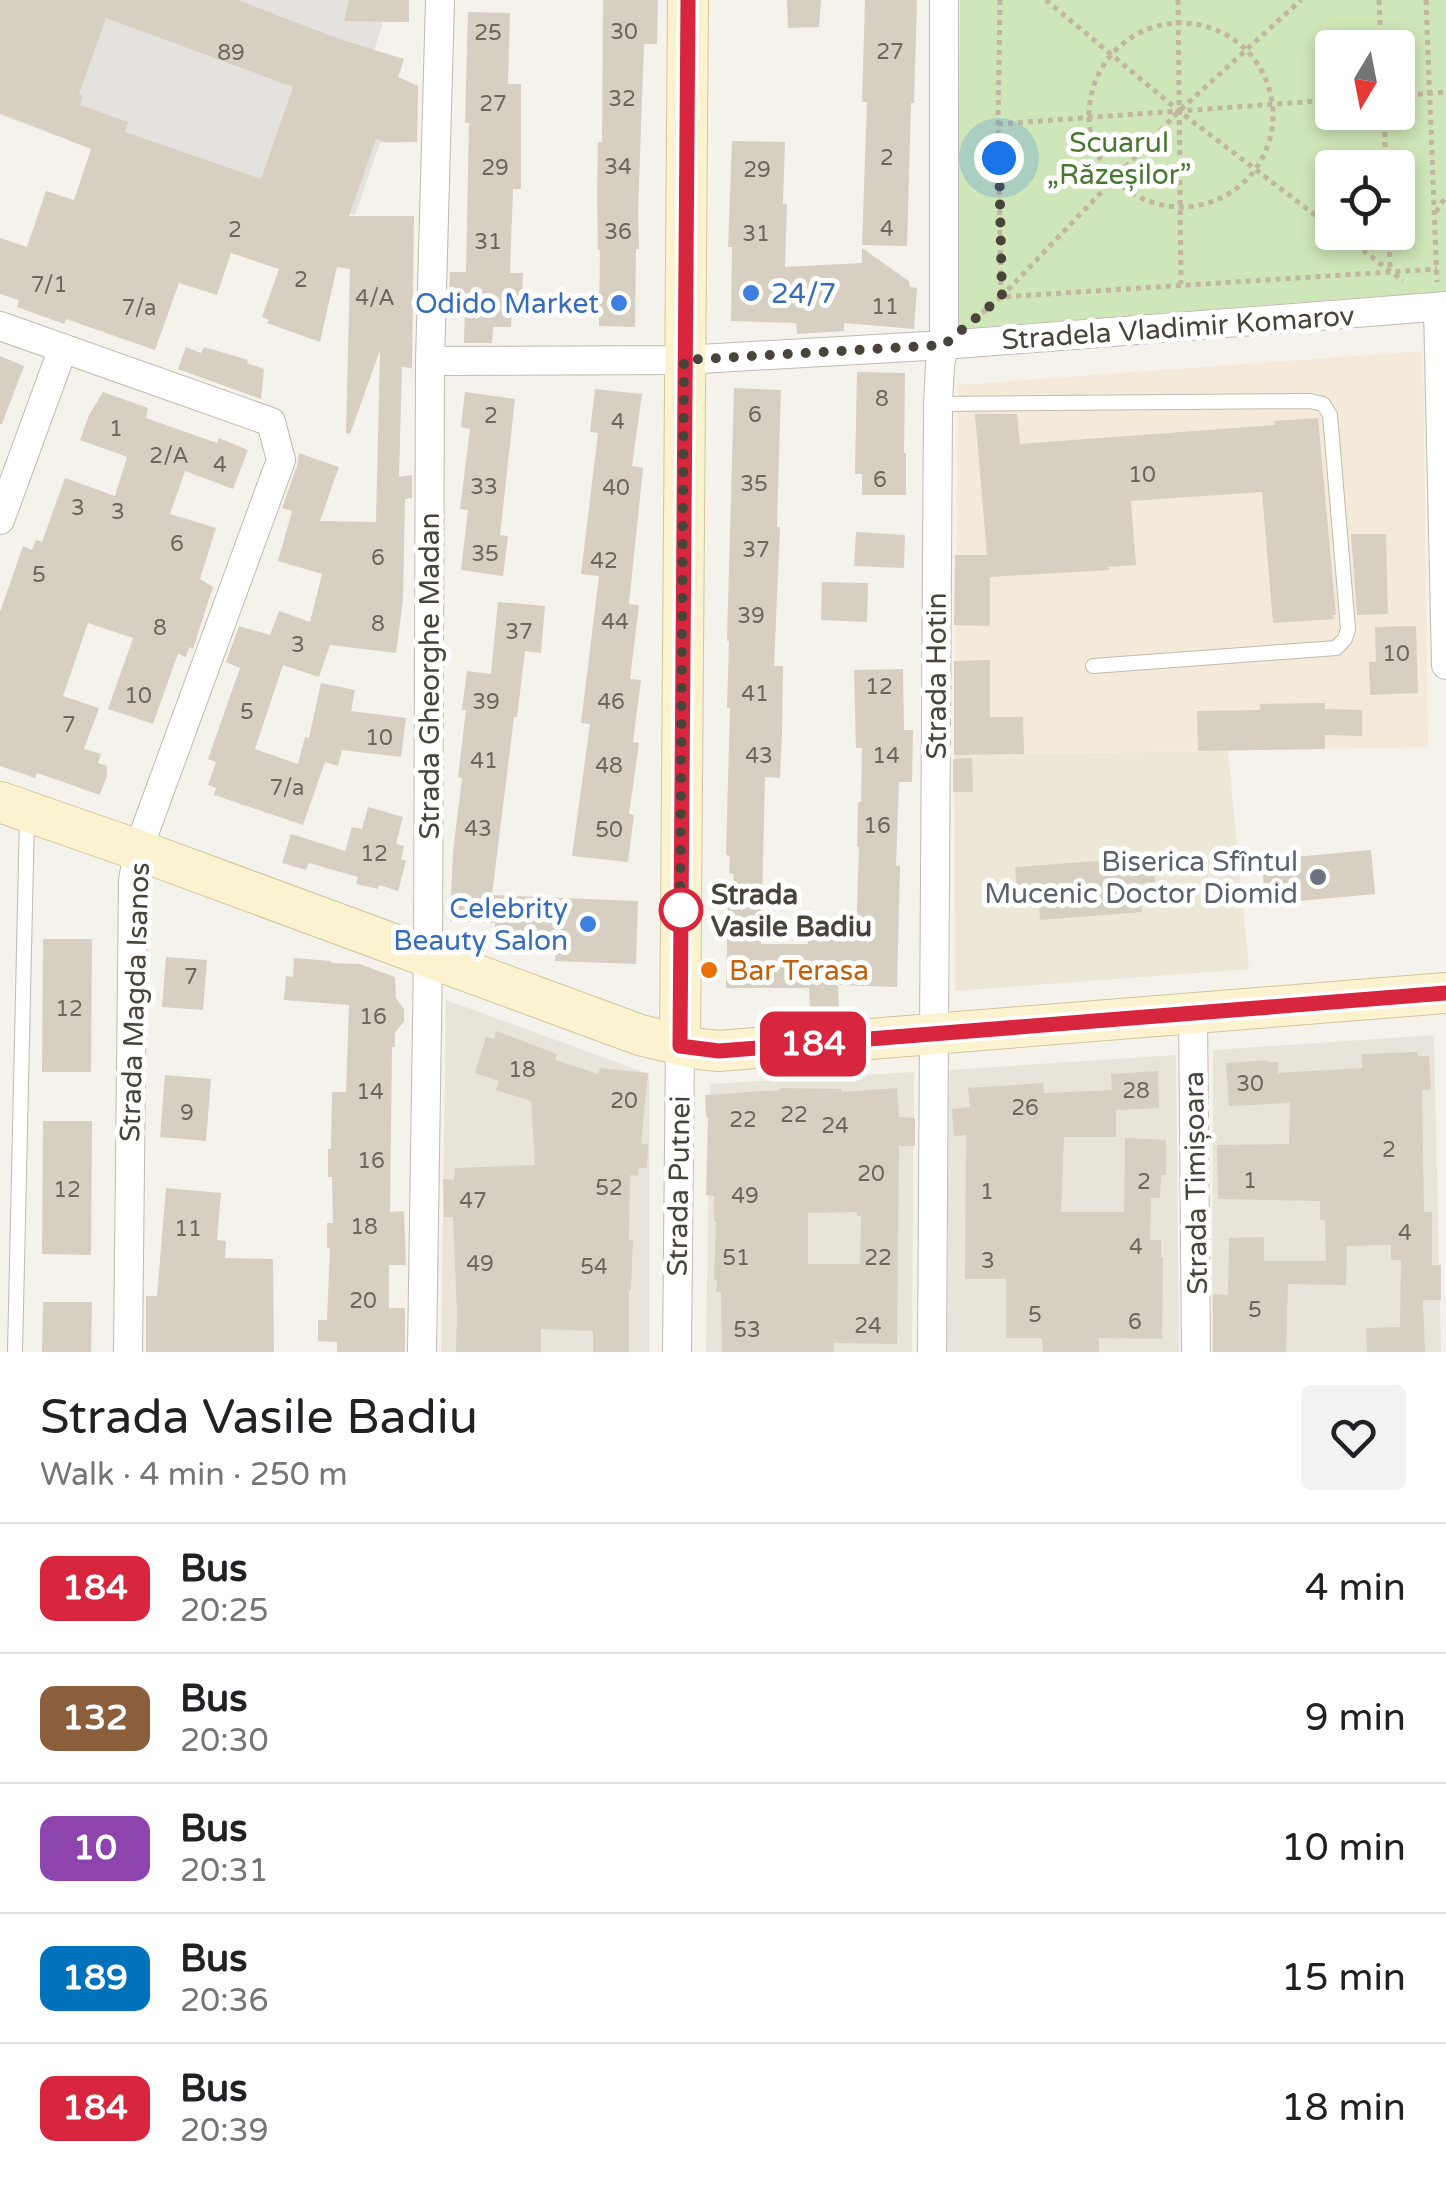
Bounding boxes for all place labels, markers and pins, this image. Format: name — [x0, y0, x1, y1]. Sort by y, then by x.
place label: 24/7 — [771, 277, 836, 311]
marker: 24/7 — [740, 282, 762, 304]
place label: Odido Market — [415, 287, 599, 321]
marker: Odido Market — [608, 292, 630, 314]
place label: Biserica Sfîntul Mucenic Doctor Diomid — [984, 845, 1298, 911]
marker: Biserica Sfîntul Mucenic Doctor Diomid — [1307, 866, 1329, 888]
place label: Strada Vasile Badiu — [711, 878, 872, 944]
marker: Strada Vasile Badiu — [660, 889, 702, 931]
place label: Celebrity Beauty Salon — [393, 892, 568, 958]
marker: Celebrity Beauty Salon — [577, 913, 599, 935]
place label: Bar Terasa — [729, 954, 869, 988]
marker: Bar Terasa — [698, 959, 720, 981]

